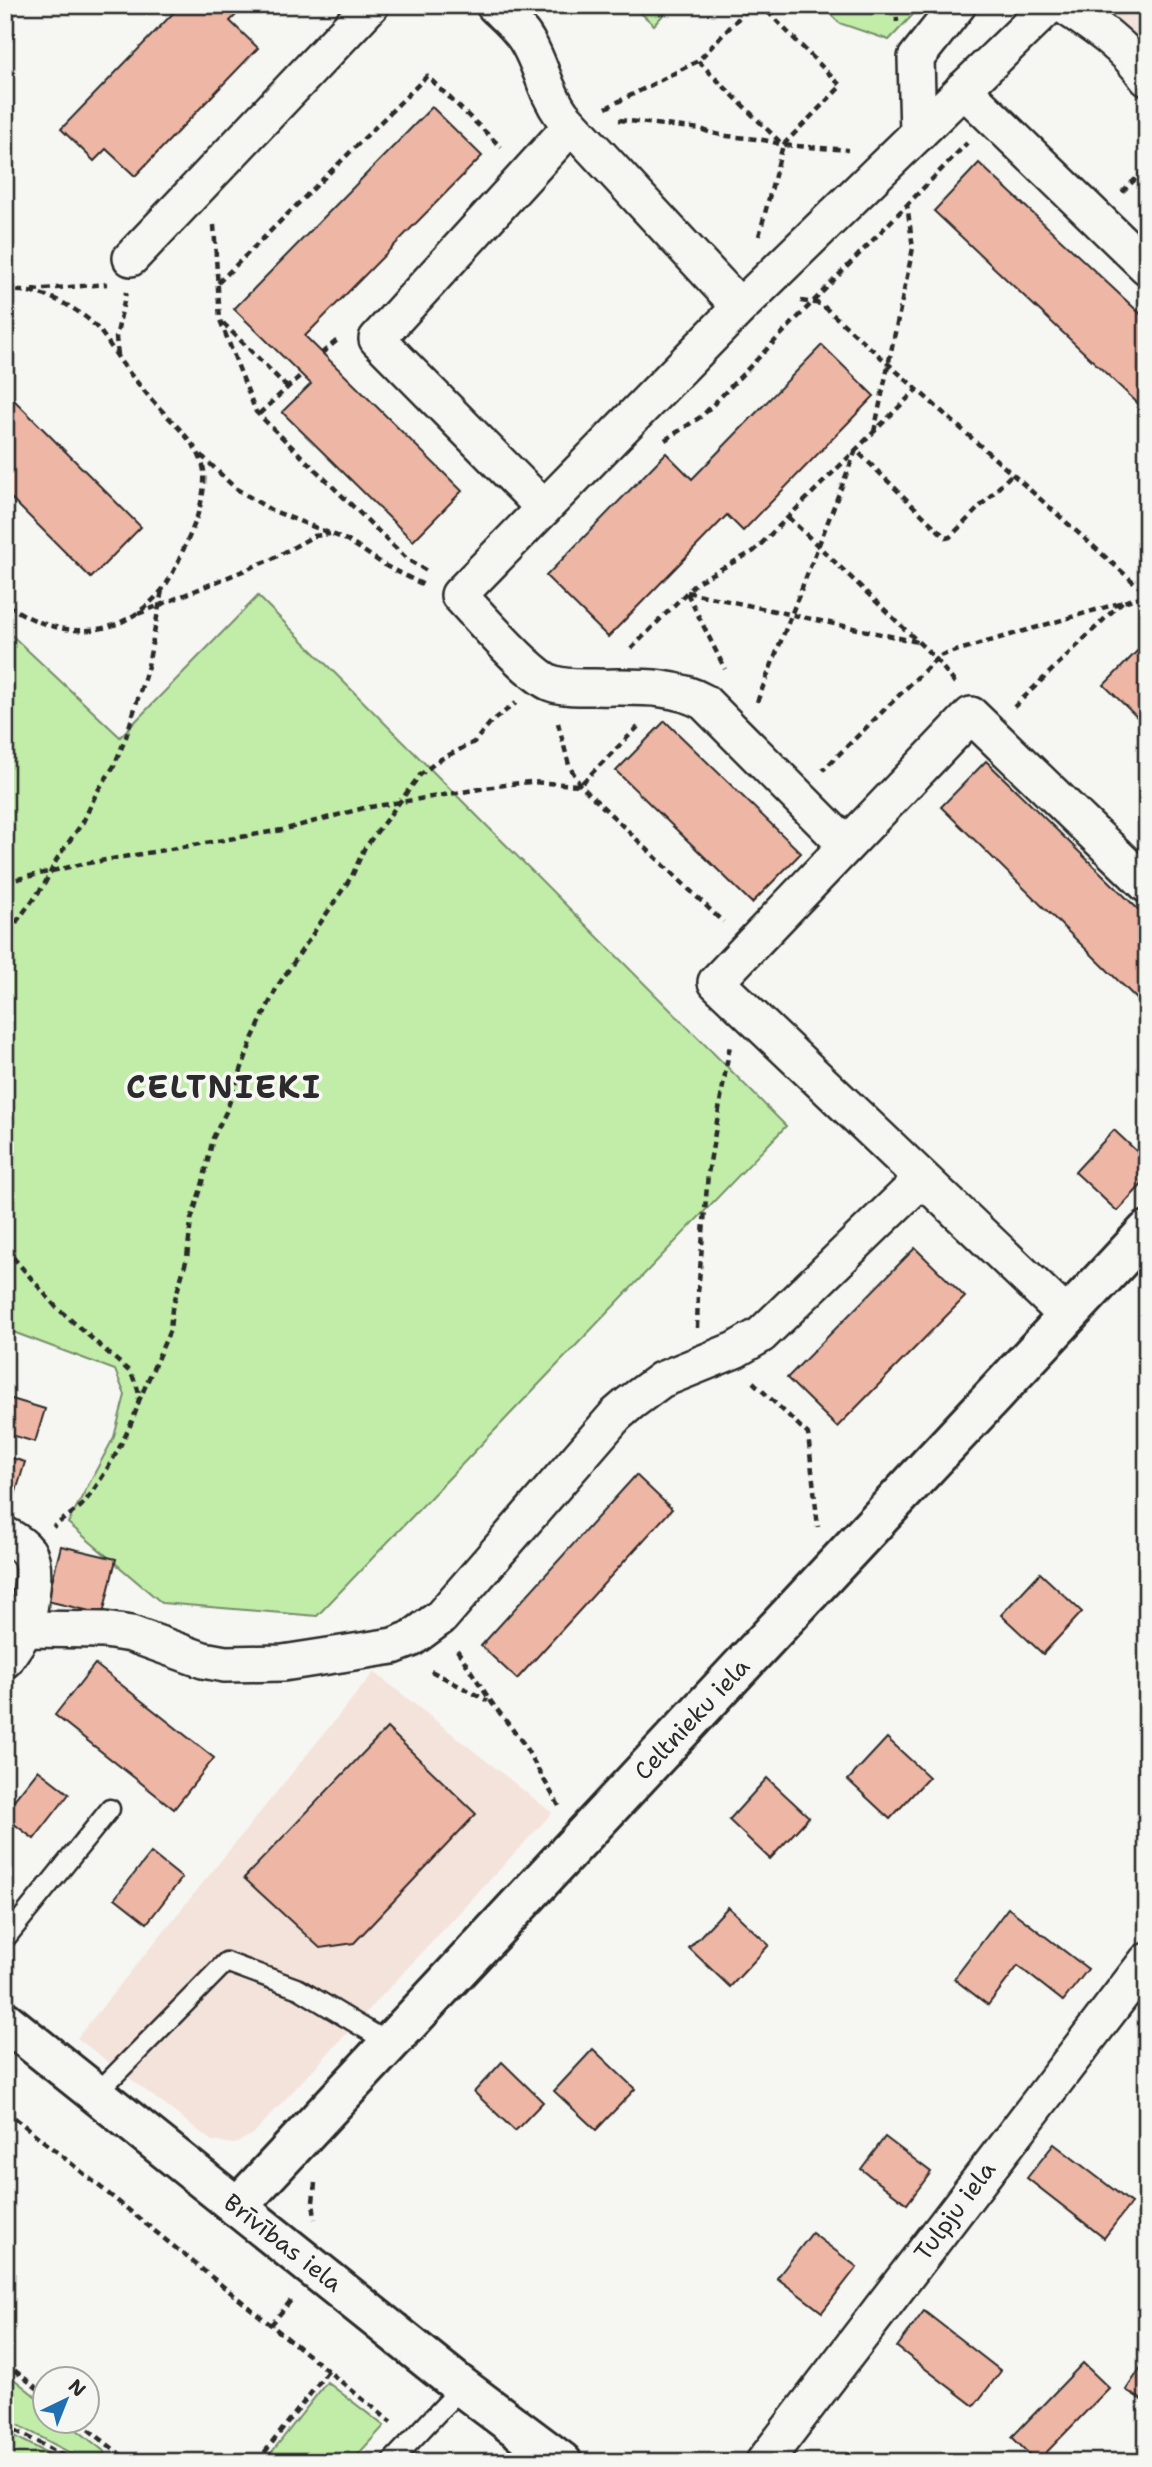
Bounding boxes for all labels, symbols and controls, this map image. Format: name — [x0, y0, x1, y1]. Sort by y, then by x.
district label: CELTNIEKI — [126, 1065, 322, 1108]
street label: Celtnieku iela — [627, 1651, 757, 1787]
street label: Tulpju iela — [907, 2155, 1003, 2267]
street label: Brīvības iela — [217, 2187, 349, 2299]
north arrow — [32, 2366, 102, 2436]
text: N — [63, 2374, 91, 2402]

